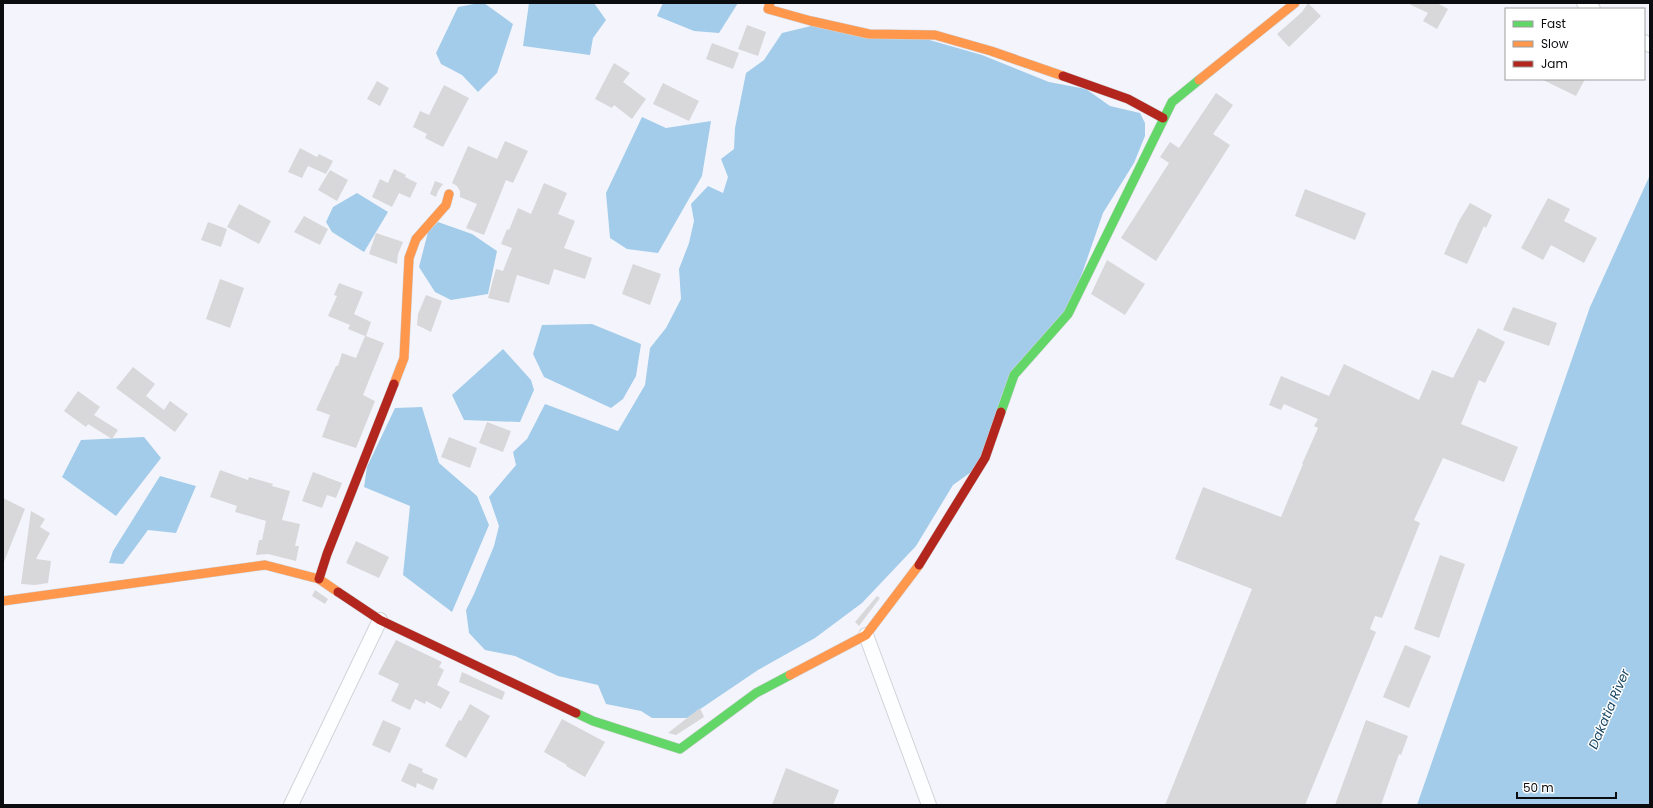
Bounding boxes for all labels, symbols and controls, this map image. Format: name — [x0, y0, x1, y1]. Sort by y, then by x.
legend — [1505, 8, 1645, 80]
text: Fast — [1541, 15, 1566, 32]
text: Slow — [1541, 35, 1569, 52]
text: Jam — [1541, 55, 1568, 72]
water label: Dakatia River — [1584, 665, 1635, 752]
scale bar — [1517, 774, 1616, 800]
text: 50 m — [1523, 779, 1554, 796]

